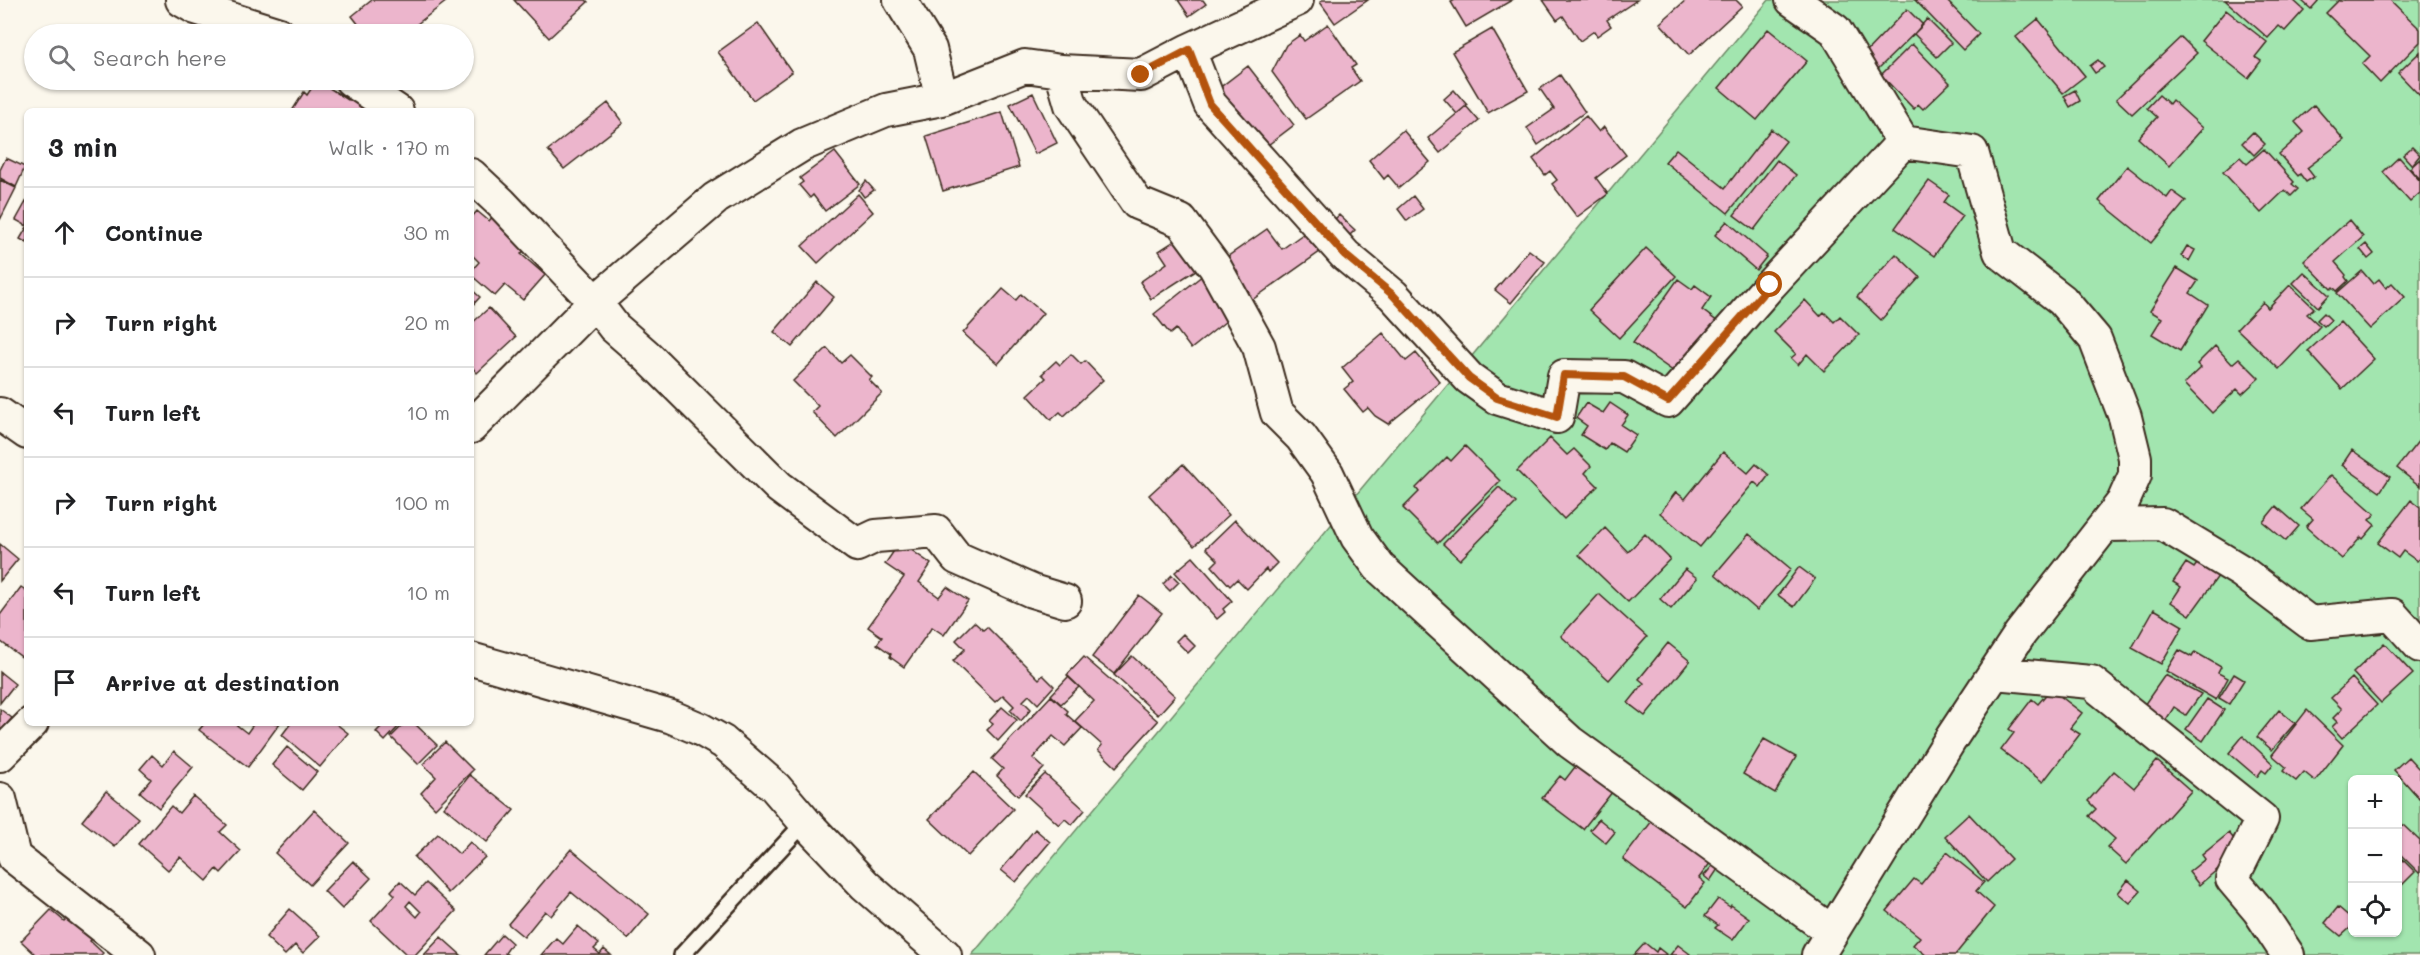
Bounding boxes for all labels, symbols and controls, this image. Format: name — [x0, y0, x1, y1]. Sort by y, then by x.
search box — [24, 24, 474, 90]
icon: search — [45, 41, 78, 74]
text: Search here — [93, 43, 227, 72]
route end — [1127, 61, 1153, 87]
text: 3 min — [48, 130, 117, 164]
text: Walk · 170 m — [328, 134, 450, 160]
icon: ahead — [48, 216, 81, 249]
text: Continue — [105, 218, 203, 247]
text: 30 m — [404, 219, 450, 245]
route start — [1756, 271, 1782, 297]
icon: right — [48, 306, 81, 339]
text: Turn right — [105, 308, 217, 337]
text: 20 m — [404, 309, 450, 335]
icon: left — [48, 396, 81, 429]
text: Turn left — [105, 398, 201, 427]
text: 10 m — [406, 399, 450, 425]
icon: right — [48, 486, 81, 519]
text: Turn right — [105, 488, 217, 517]
text: 100 m — [394, 489, 450, 515]
icon: left — [48, 576, 81, 609]
text: Turn left — [105, 578, 201, 607]
text: 10 m — [406, 579, 450, 605]
icon: arrive — [48, 666, 81, 699]
text: Arrive at destination — [105, 668, 340, 697]
map controls — [2348, 775, 2402, 937]
button: + — [2348, 775, 2402, 829]
button: − — [2348, 829, 2402, 883]
button: locate — [2348, 883, 2402, 937]

